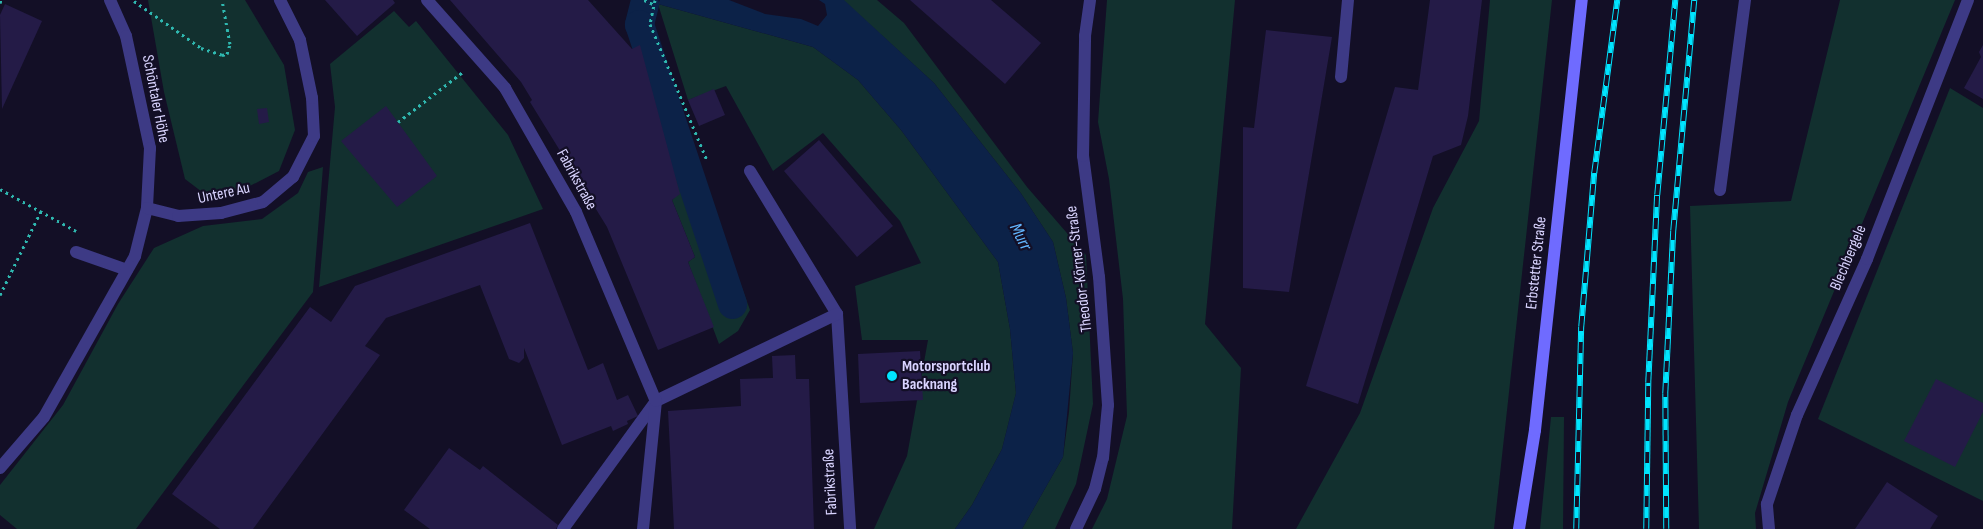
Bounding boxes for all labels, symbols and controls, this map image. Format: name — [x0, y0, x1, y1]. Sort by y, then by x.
street label: Schöntaler Höhe — [137, 53, 173, 145]
street label: Fabrikstraße — [552, 146, 600, 214]
street label: Untere Au — [196, 179, 252, 209]
street label: Theodor-Körner-Straße — [1063, 205, 1097, 333]
street label: Erbstetter Straße — [1523, 216, 1551, 310]
water label: Murr — [1004, 220, 1036, 254]
street label: Blechbergele — [1827, 222, 1871, 294]
place label: Motorsportclub Backnang — [902, 357, 990, 395]
marker: Motorsportclub Backnang — [886, 370, 898, 382]
street label: Fabrikstraße — [820, 448, 842, 516]

